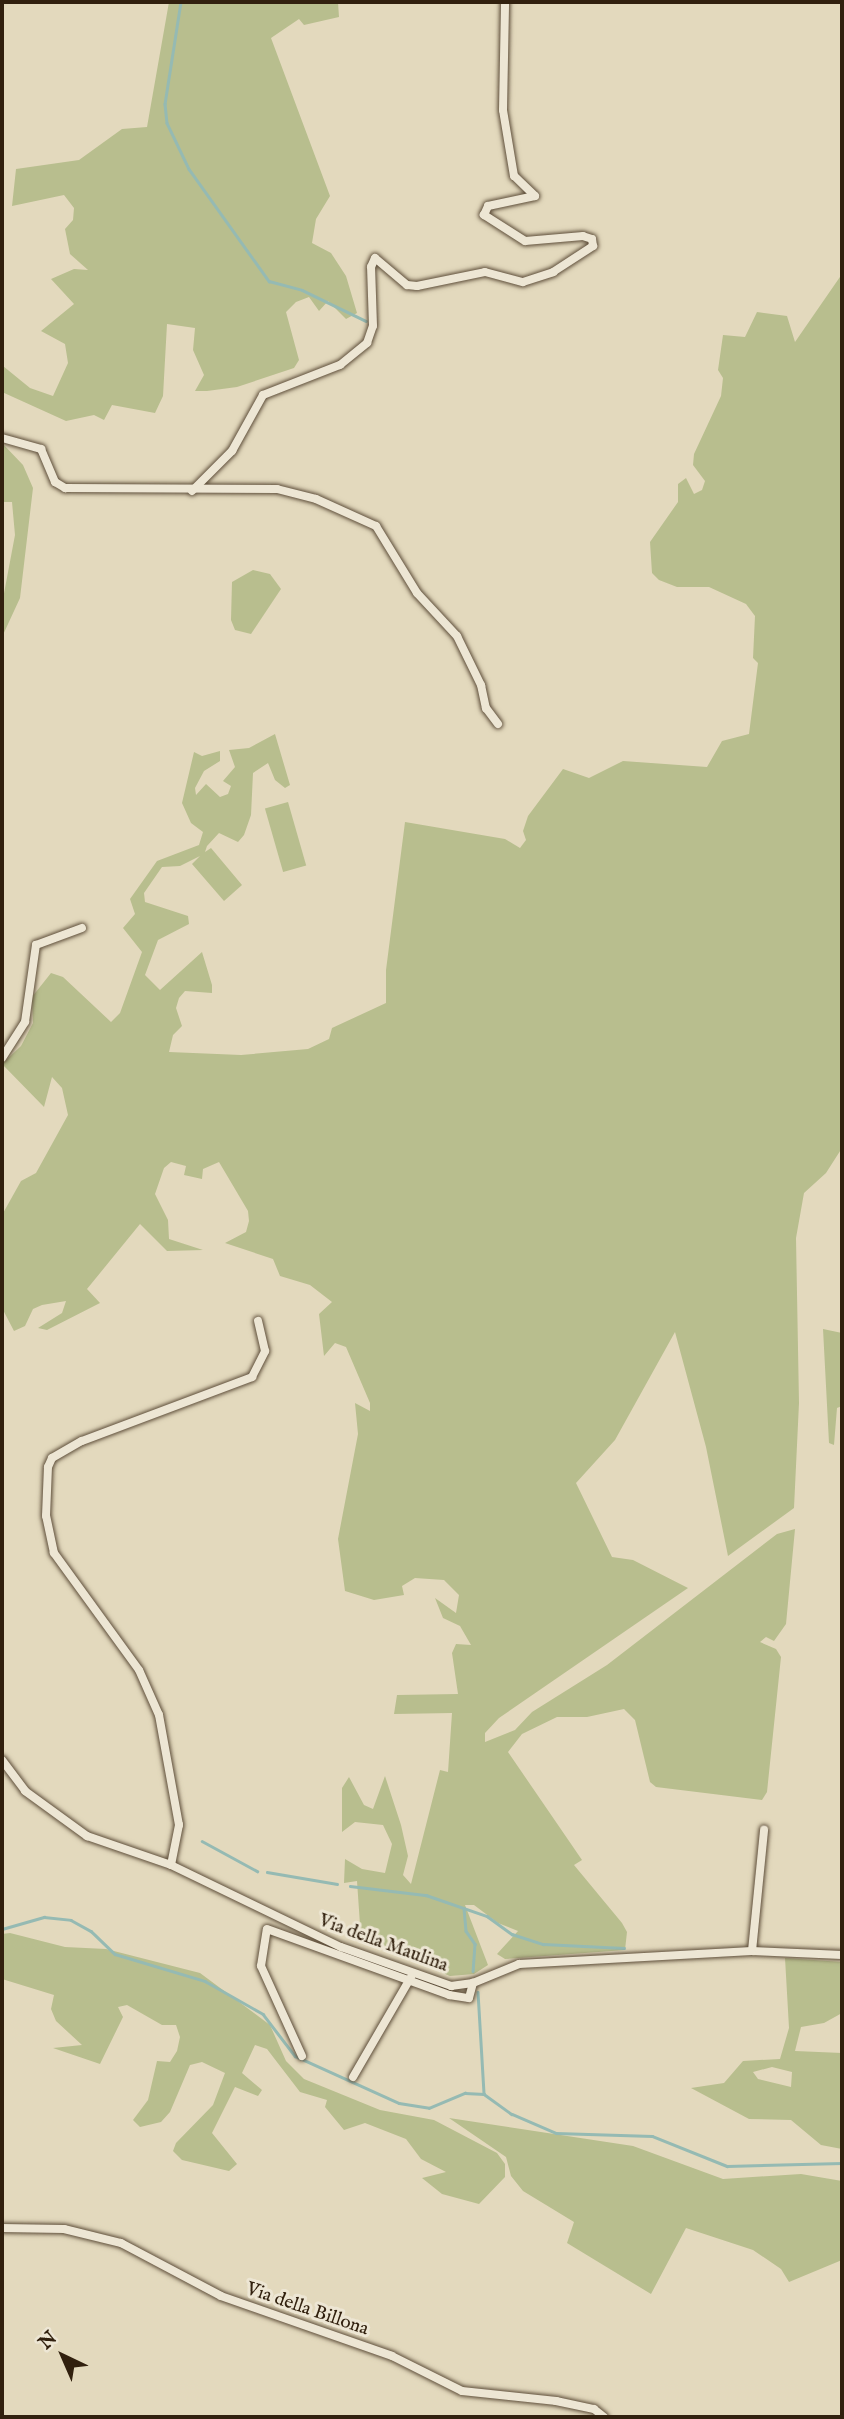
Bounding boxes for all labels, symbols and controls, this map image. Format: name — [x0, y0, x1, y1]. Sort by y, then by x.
street label: Via della Maulina — [315, 1910, 451, 1978]
street label: Via della Billona — [243, 2278, 371, 2342]
north arrow — [28, 2321, 98, 2391]
text: N — [34, 2327, 63, 2355]

